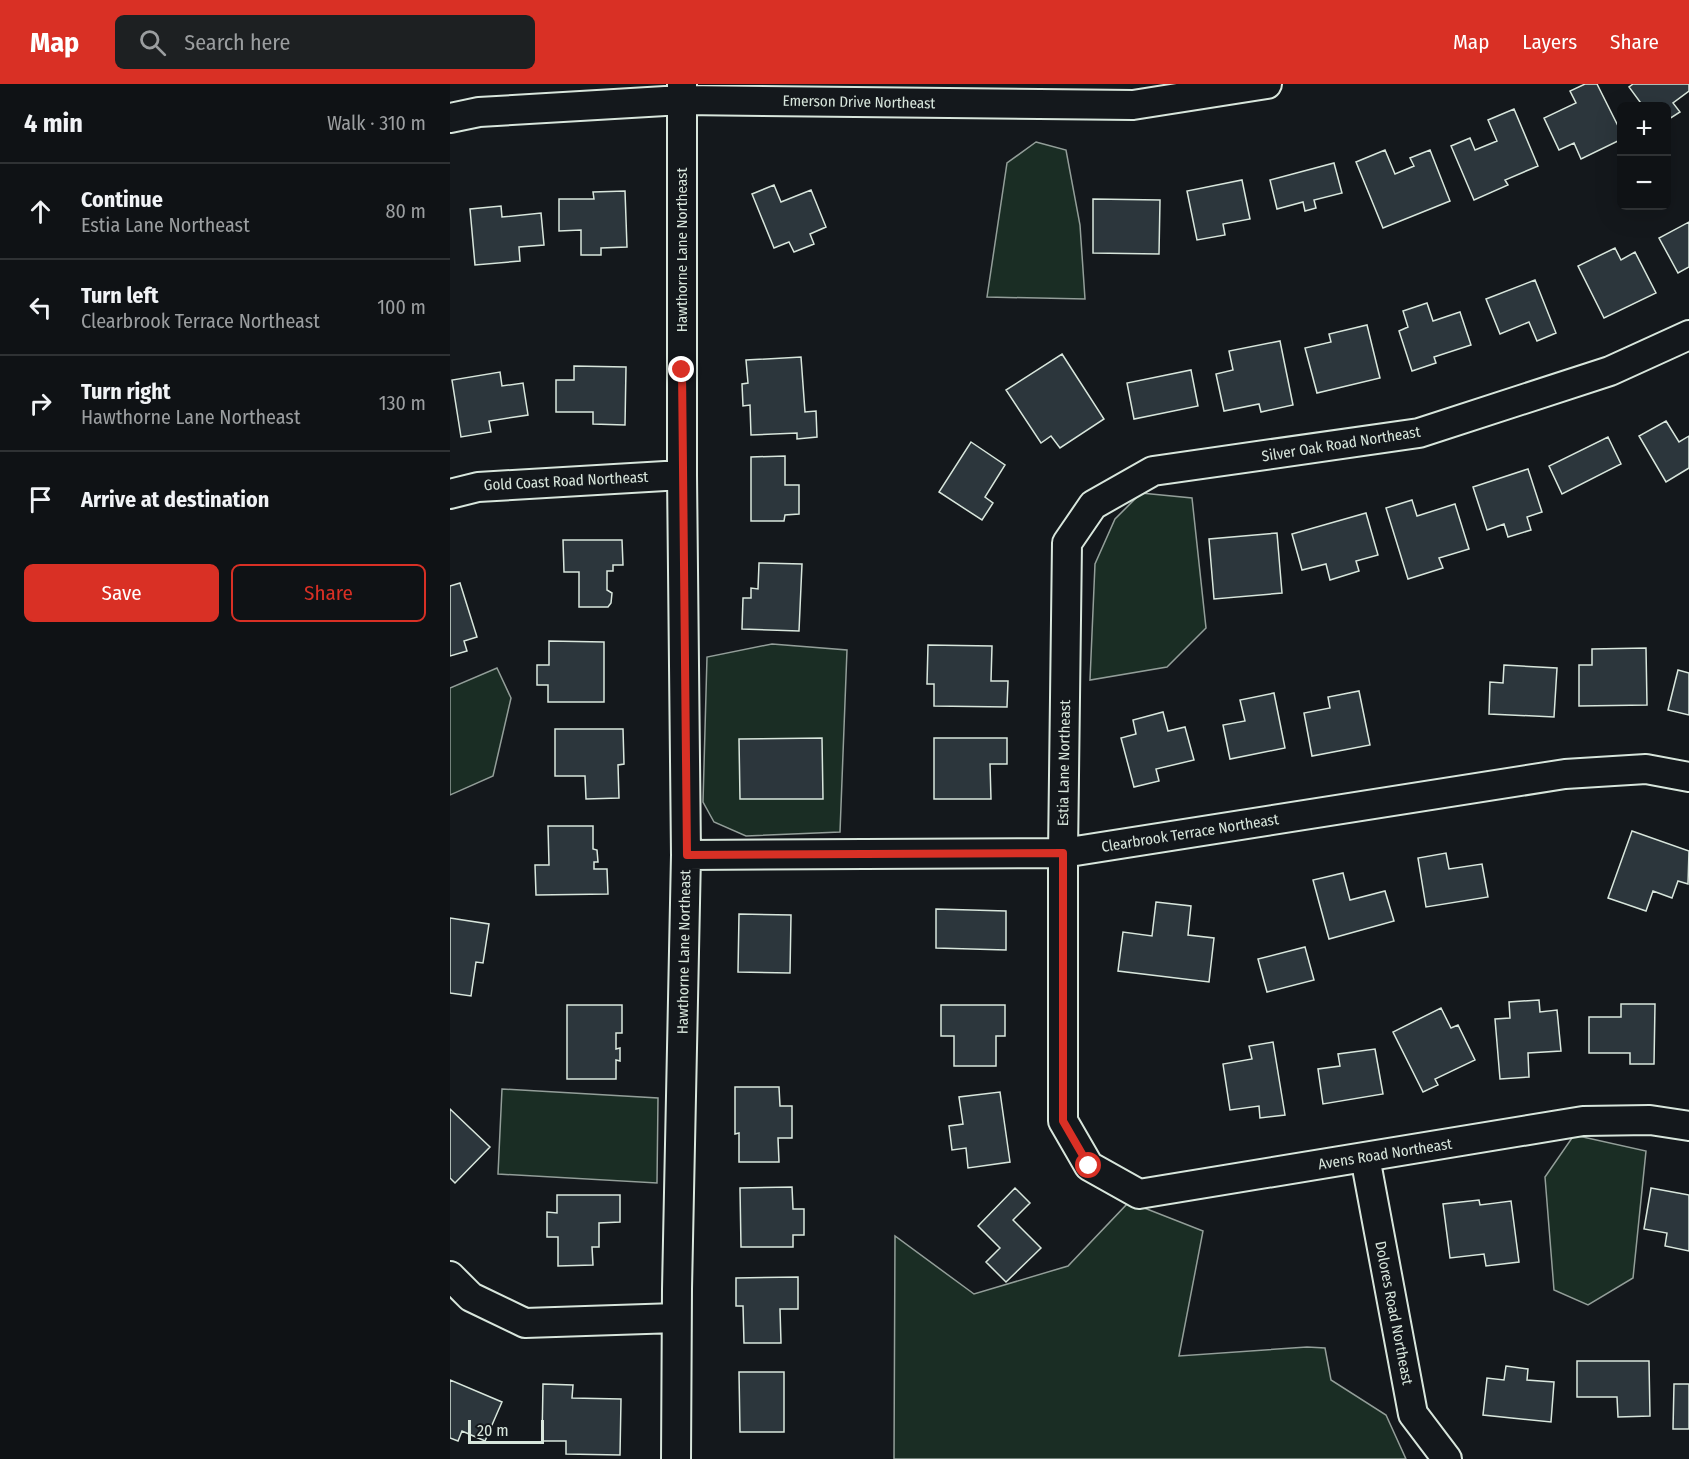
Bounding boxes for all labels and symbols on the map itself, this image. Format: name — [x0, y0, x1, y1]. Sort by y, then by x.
street label: Emerson Drive Northeast — [782, 92, 936, 112]
street label: Hawthorne Lane Northeast — [673, 168, 691, 332]
route end — [668, 356, 694, 382]
street label: Silver Oak Road Northeast — [1260, 423, 1422, 465]
street label: Gold Coast Road Northeast — [483, 468, 649, 494]
street label: Estia Lane Northeast — [1054, 699, 1074, 826]
street label: Clearbrook Terrace Northeast — [1100, 810, 1280, 856]
street label: Hawthorne Lane Northeast — [674, 869, 694, 1034]
street label: Avens Road Northeast — [1317, 1135, 1453, 1173]
route start — [1075, 1152, 1101, 1178]
street label: Dolores Road Northeast — [1371, 1240, 1417, 1386]
scale bar — [468, 1417, 544, 1444]

